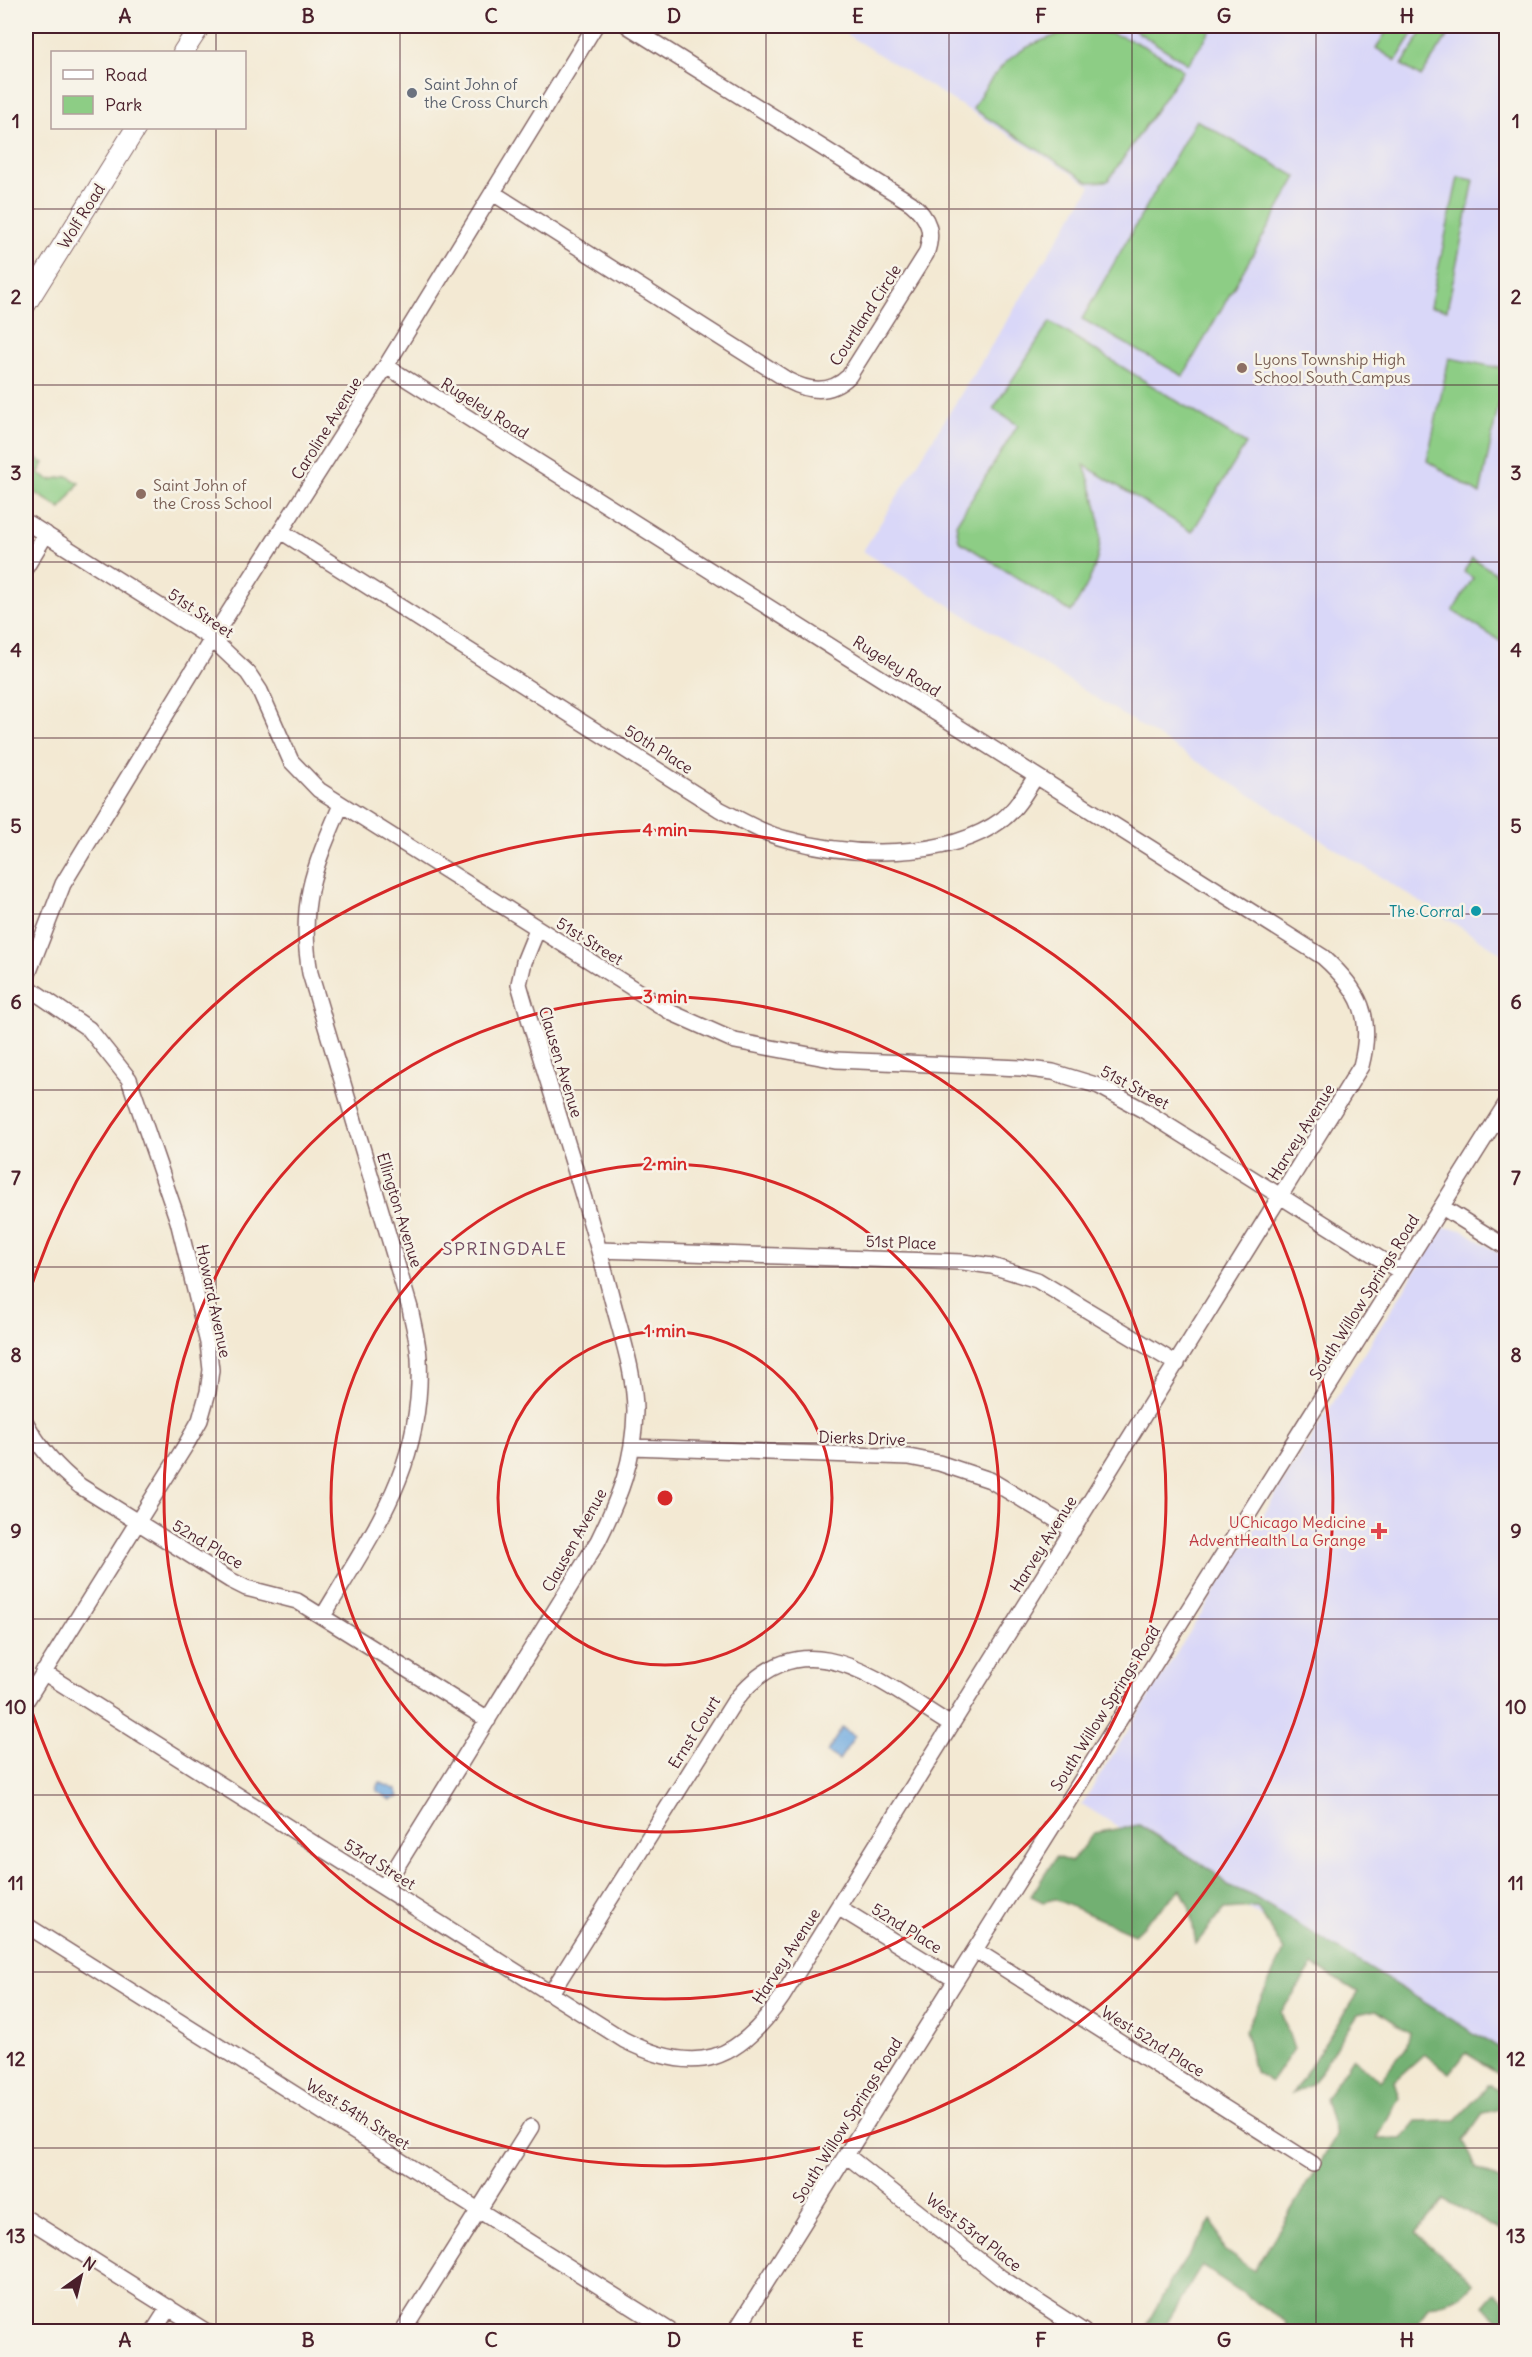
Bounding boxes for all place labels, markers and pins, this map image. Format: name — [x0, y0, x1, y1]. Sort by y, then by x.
place label: Saint John of the Cross Church — [424, 74, 548, 112]
marker: Saint John of the Cross Church — [405, 86, 419, 100]
place label: Lyons Township High School South Campus — [1254, 349, 1411, 387]
marker: Lyons Township High School South Campus — [1235, 361, 1249, 375]
place label: Saint John of the Cross School — [153, 475, 272, 513]
marker: Saint John of the Cross School — [134, 487, 148, 501]
place label: The Corral — [1389, 901, 1464, 921]
marker: The Corral — [1469, 904, 1483, 918]
centre of rings — [655, 1488, 675, 1508]
place label: UChicago Medicine AdventHealth La Grange — [1189, 1512, 1366, 1550]
marker: UChicago Medicine AdventHealth La Grange — [1370, 1522, 1388, 1540]

